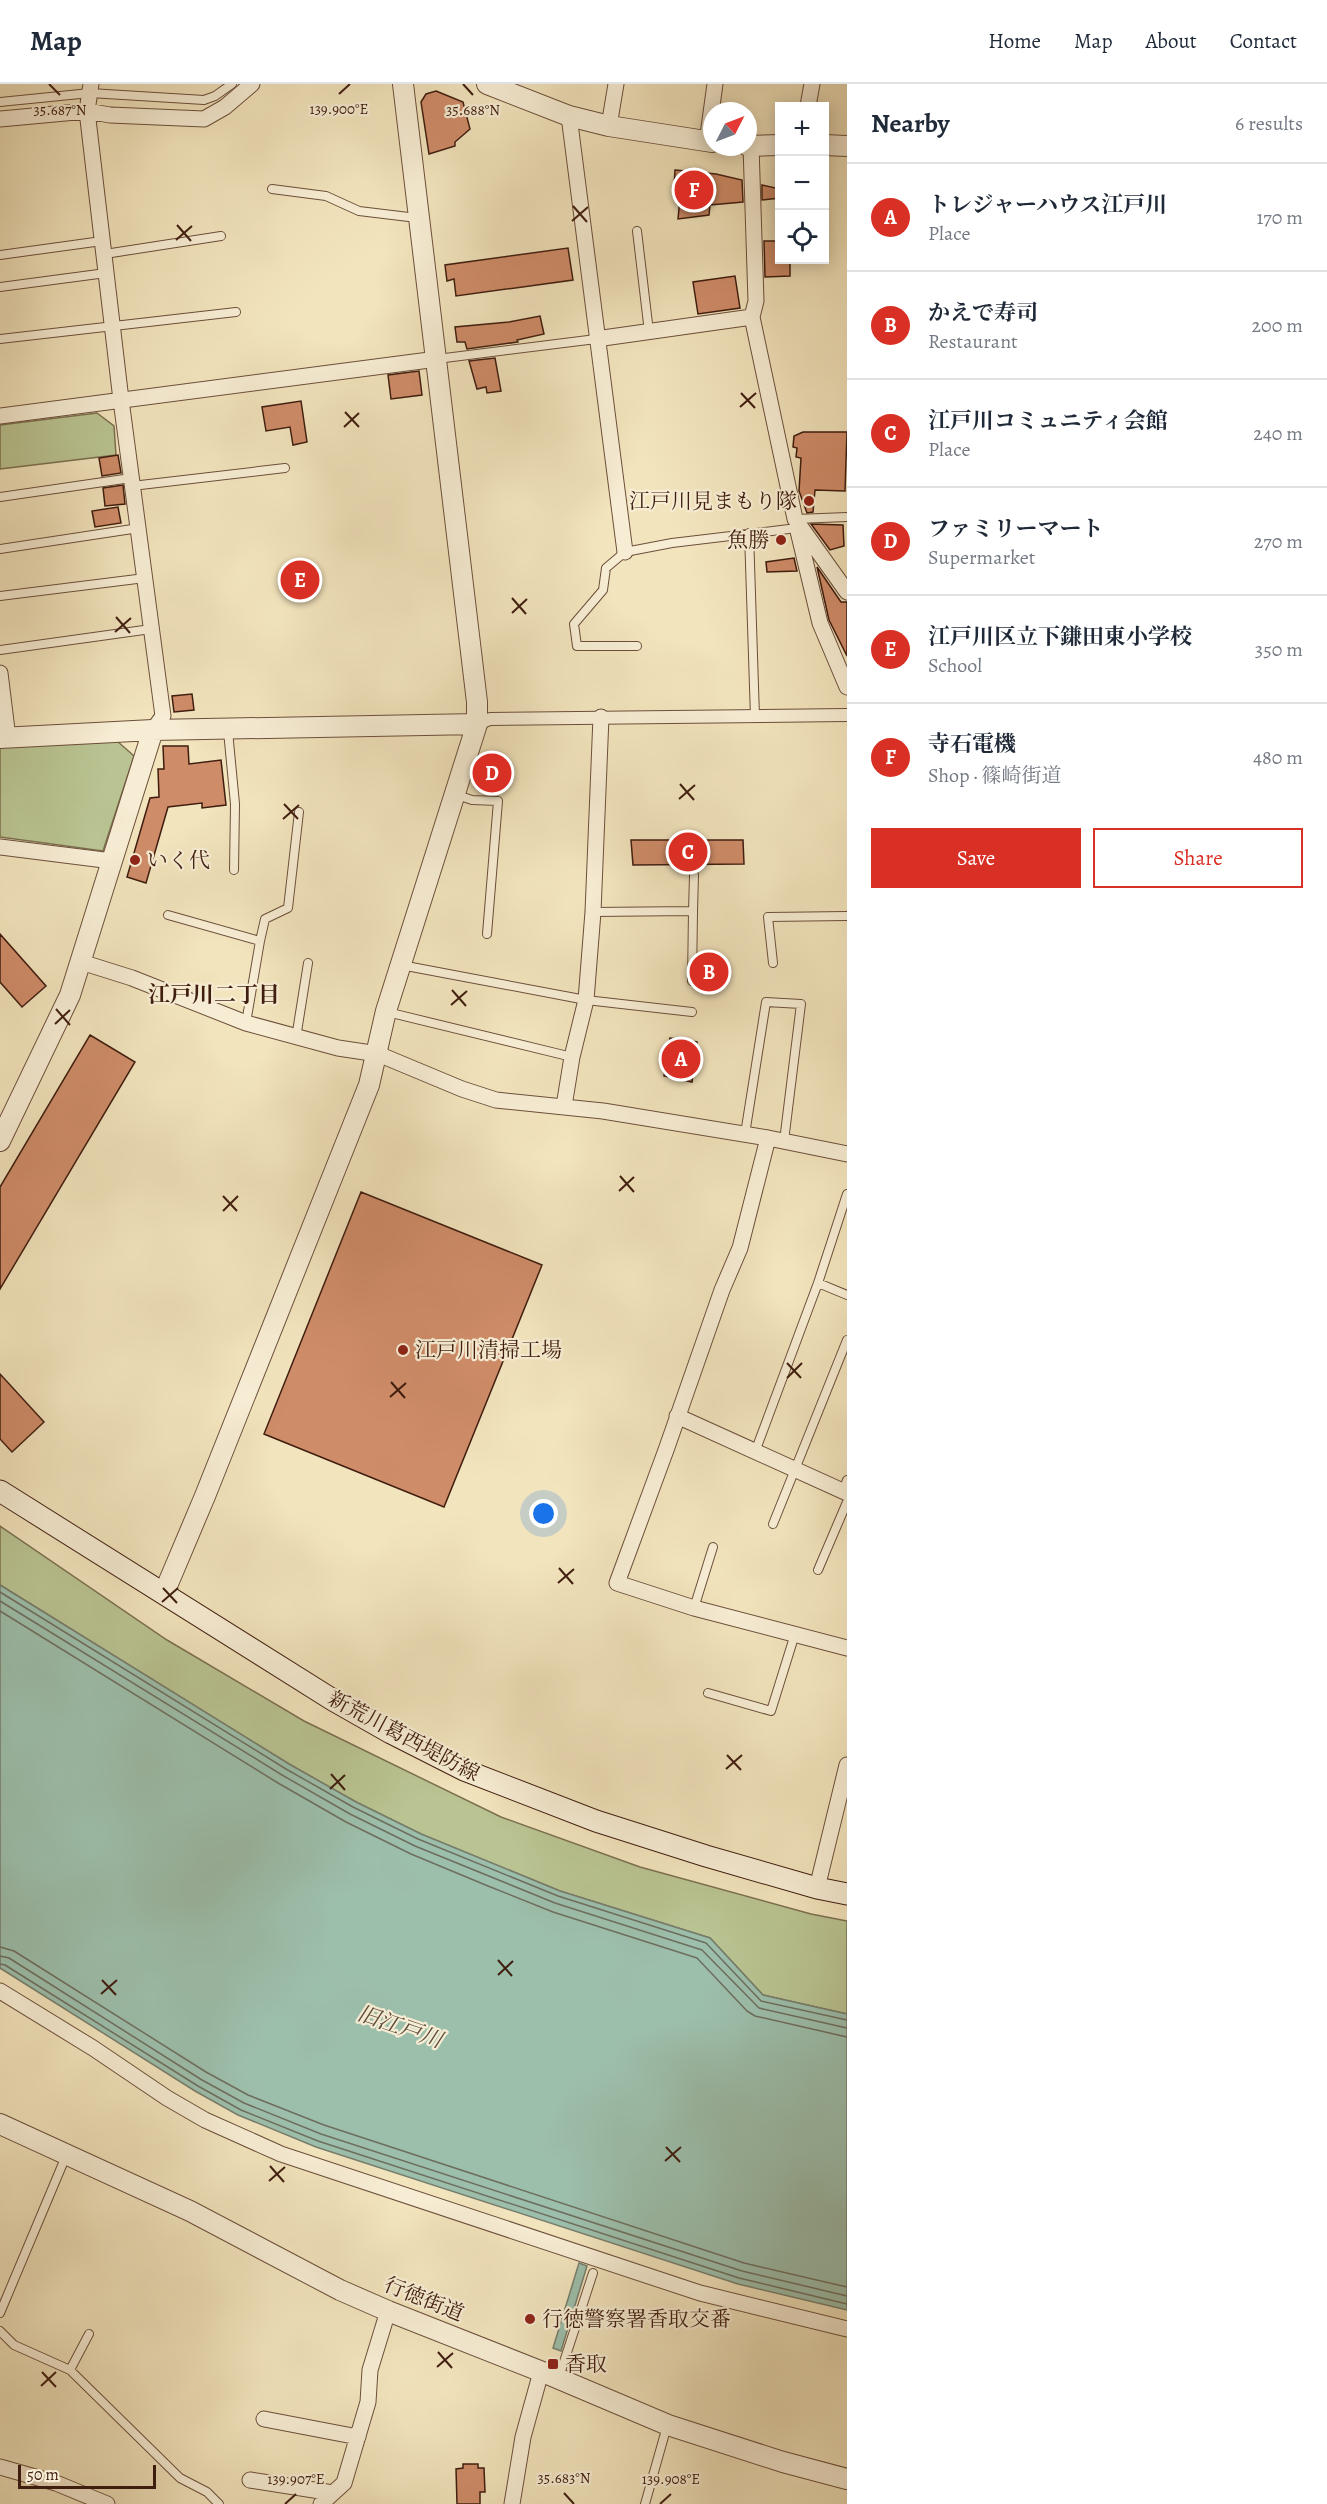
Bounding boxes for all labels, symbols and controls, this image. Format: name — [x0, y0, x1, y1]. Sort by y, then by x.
text: Map — [30, 22, 82, 60]
text: Home — [988, 27, 1041, 55]
text: Map — [1074, 27, 1112, 55]
text: About — [1145, 27, 1197, 55]
text: Contact — [1230, 27, 1297, 55]
text: 139.900°E — [310, 99, 368, 119]
text: 35.687°N — [33, 100, 87, 120]
text: 35.688°N — [446, 100, 500, 120]
north arrow — [703, 102, 757, 156]
map controls — [775, 102, 829, 264]
button: + — [775, 102, 829, 156]
text: Nearby — [871, 106, 950, 141]
text: 6 results — [1235, 110, 1303, 137]
button: − — [775, 156, 829, 210]
pin: F — [674, 168, 714, 212]
text: トレジャーハウス江戸川 — [928, 190, 1167, 220]
text: A — [884, 204, 897, 231]
text: 170 m — [1257, 204, 1303, 231]
button: locate — [775, 210, 829, 264]
text: Place — [928, 220, 970, 247]
text: かえで寿司 — [928, 298, 1038, 328]
text: B — [884, 312, 897, 339]
text: 200 m — [1252, 312, 1303, 339]
text: Restaurant — [928, 328, 1018, 355]
text: 江戸川コミュニティ会館 — [928, 406, 1168, 436]
text: C — [884, 420, 897, 447]
text: 240 m — [1253, 420, 1303, 447]
text: Place — [928, 436, 970, 463]
place label: 江戸川見まもり隊 — [629, 487, 797, 515]
marker: 江戸川見まもり隊 — [802, 494, 816, 508]
text: ファミリーマート — [928, 514, 1104, 544]
place label: 魚勝 — [727, 526, 769, 554]
text: D — [884, 528, 897, 555]
text: 270 m — [1254, 528, 1303, 555]
marker: 魚勝 — [774, 533, 788, 547]
text: Supermarket — [928, 544, 1035, 571]
pin: E — [280, 558, 320, 602]
text: 江戸川区立下鎌田東小学校 — [928, 622, 1192, 652]
text: E — [885, 636, 896, 663]
text: 350 m — [1255, 636, 1303, 663]
text: School — [928, 652, 982, 679]
text: 寺石電機 — [928, 729, 1016, 759]
text: F — [885, 744, 896, 771]
text: 480 m — [1253, 744, 1303, 771]
pin: D — [472, 750, 512, 796]
text: Shop · 篠崎街道 — [928, 762, 1061, 789]
button: Save — [871, 828, 1081, 888]
button: Share — [1093, 828, 1303, 888]
pin: C — [668, 830, 708, 874]
place label: いく代 — [147, 846, 210, 874]
marker: いく代 — [128, 853, 142, 867]
pin: B — [690, 950, 728, 994]
district label: 江戸川二丁目 — [148, 980, 280, 1010]
pin: A — [662, 1036, 700, 1082]
place label: 江戸川清掃工場 — [415, 1336, 562, 1364]
marker: 江戸川清掃工場 — [396, 1343, 410, 1357]
your location — [529, 1499, 558, 1528]
street label: 新荒川葛西堤防線 — [323, 1684, 485, 1788]
water label: 旧江戸川 — [353, 1998, 448, 2056]
street label: 行徳街道 — [380, 2270, 468, 2328]
place label: 行徳警察署香取交番 — [542, 2305, 731, 2333]
marker: 行徳警察署香取交番 — [523, 2312, 537, 2326]
place label: 香取 — [565, 2350, 607, 2378]
marker: 香取 — [546, 2357, 560, 2371]
scale bar — [18, 2462, 156, 2490]
text: 50 m — [27, 2464, 59, 2486]
text: 35.683°N — [537, 2468, 591, 2488]
text: 139.907°E — [267, 2469, 325, 2489]
text: 139.908°E — [642, 2469, 700, 2489]

